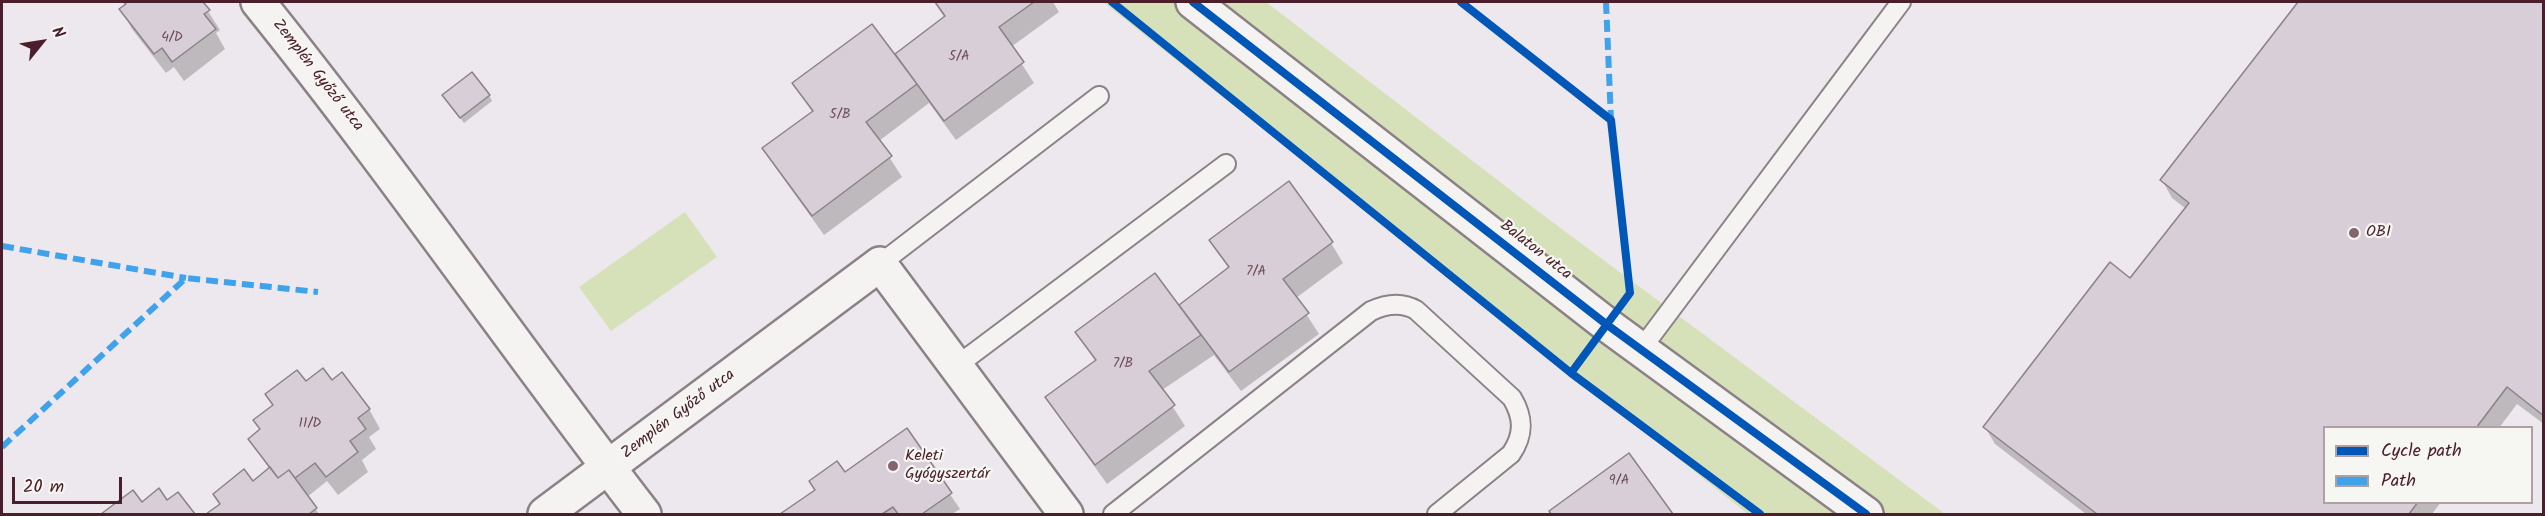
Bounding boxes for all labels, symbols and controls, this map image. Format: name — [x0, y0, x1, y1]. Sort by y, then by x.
north arrow — [12, 12, 72, 72]
street label: Zemplén Győző utca — [267, 16, 367, 136]
text: N — [45, 22, 71, 43]
house number: 4/D — [161, 31, 183, 47]
house number: 5/A — [949, 50, 969, 66]
house number: 5/B — [829, 108, 851, 124]
street label: Balaton utca — [1495, 217, 1575, 285]
place label: OBI — [2366, 223, 2391, 243]
marker: OBI — [2347, 226, 2361, 240]
house number: 7/A — [1246, 265, 1266, 281]
house number: 7/B — [1113, 357, 1133, 373]
street label: Zemplén Győző utca — [618, 366, 740, 464]
house number: 11/D — [299, 417, 321, 433]
legend — [2323, 426, 2533, 504]
text: Cycle path — [2381, 437, 2462, 466]
place label: Keleti Gyógyszertár — [905, 447, 990, 485]
marker: Keleti Gyógyszertár — [886, 459, 900, 473]
scale bar — [15, 465, 124, 503]
text: Path — [2381, 467, 2416, 496]
text: 20 m — [23, 473, 64, 502]
house number: 9/A — [1609, 474, 1629, 490]

